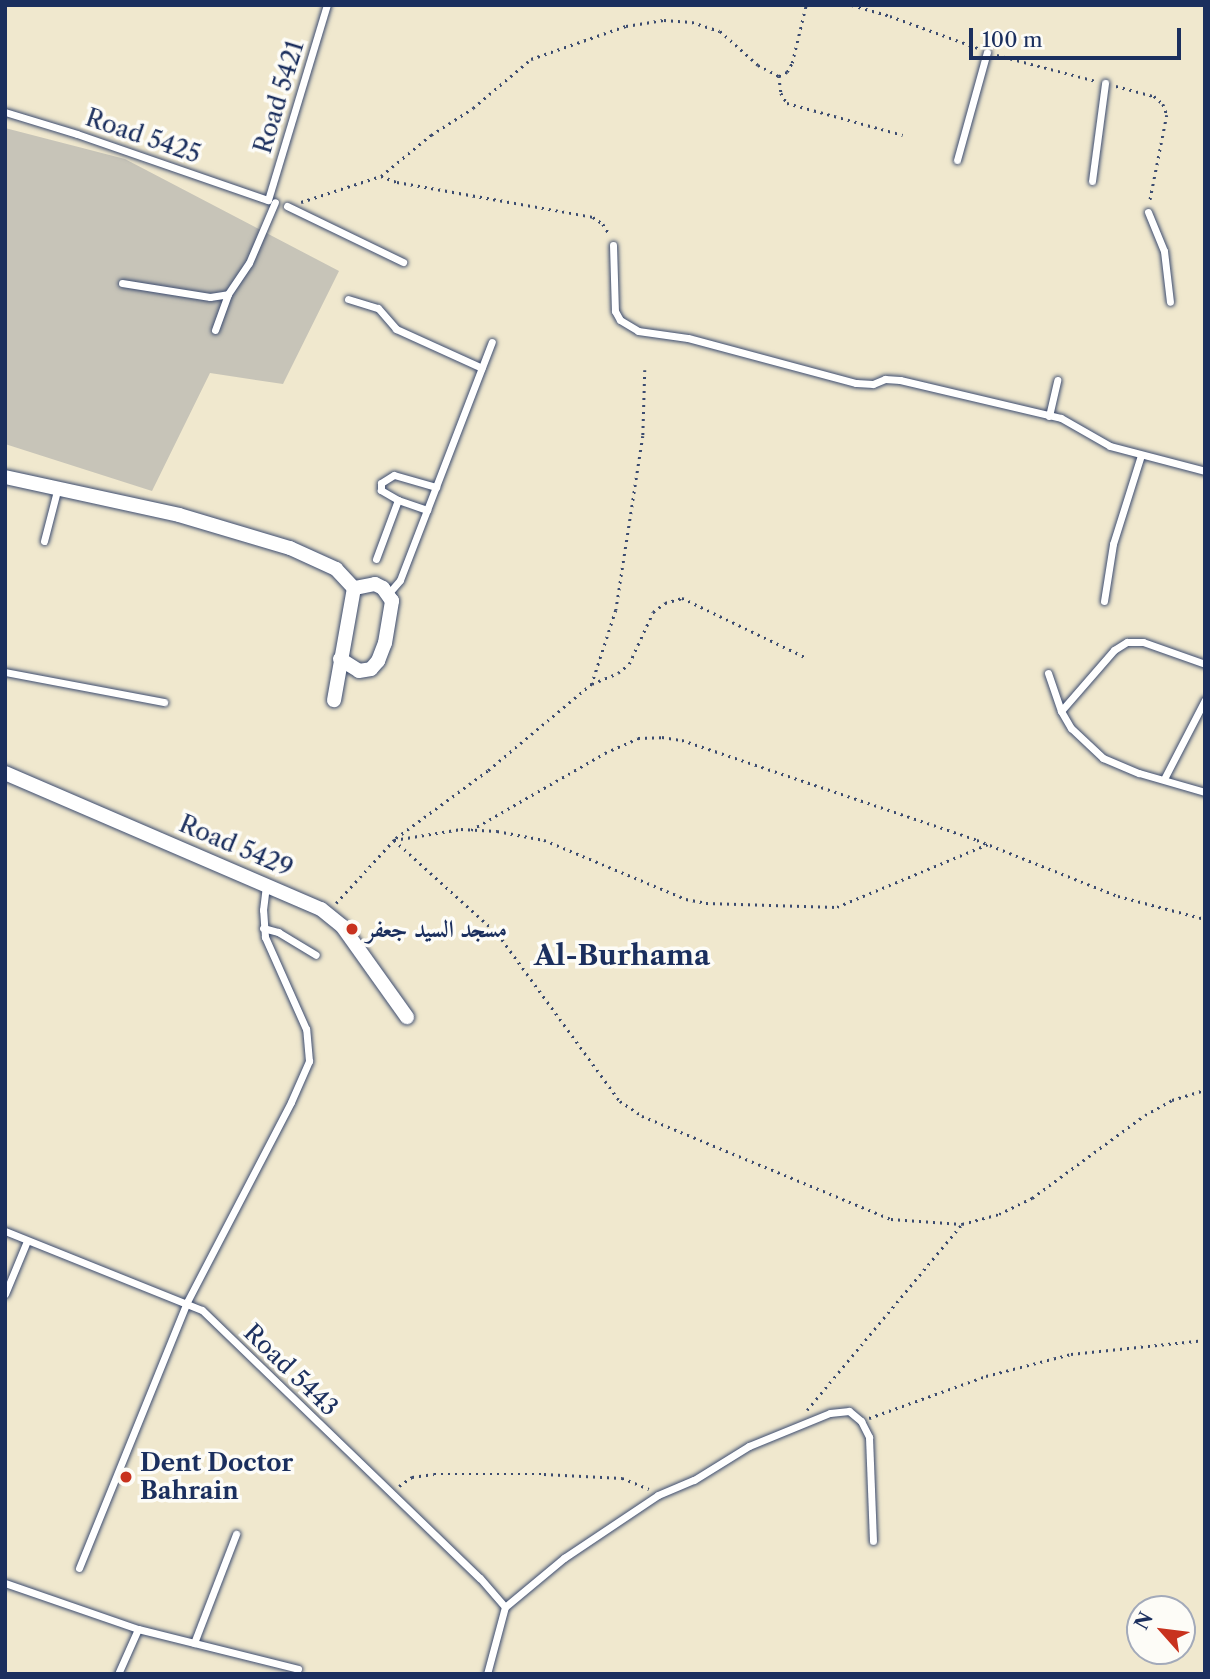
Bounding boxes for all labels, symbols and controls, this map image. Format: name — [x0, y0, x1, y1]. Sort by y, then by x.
scale bar — [972, 14, 1184, 58]
text: 100 m — [982, 27, 1043, 52]
street label: Road 5421 — [248, 37, 310, 157]
street label: Road 5425 — [82, 103, 204, 169]
street label: Road 5429 — [175, 809, 297, 883]
place label: مسجد السيد جعفر — [366, 915, 507, 943]
marker: مسجد السيد جعفر — [344, 921, 360, 937]
district label: Al-Burhama — [534, 938, 710, 972]
street label: Road 5443 — [238, 1318, 344, 1422]
place label: Dent Doctor Bahrain — [140, 1449, 293, 1505]
marker: Dent Doctor Bahrain — [118, 1469, 134, 1485]
north arrow — [1126, 1595, 1196, 1665]
text: N — [1130, 1608, 1158, 1634]

